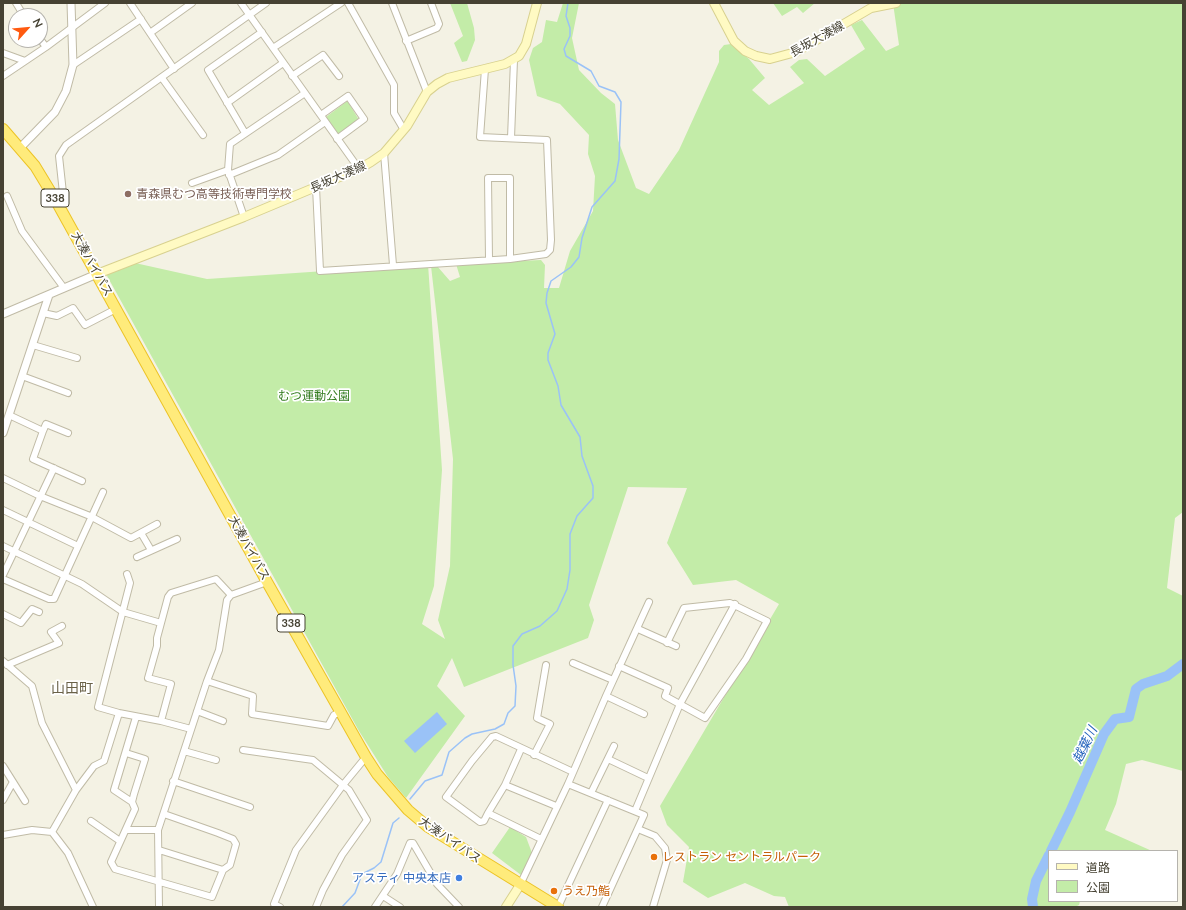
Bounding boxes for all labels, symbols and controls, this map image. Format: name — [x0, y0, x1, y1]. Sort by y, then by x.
north arrow — [8, 8, 48, 48]
text: N — [31, 16, 46, 30]
street label: 長坂大湊線 — [787, 18, 847, 60]
street label: 長坂大湊線 — [308, 158, 368, 196]
place label: 青森県むつ高等技術専門学校 — [136, 187, 292, 201]
road number: 338 — [41, 189, 69, 207]
marker: 青森県むつ高等技術専門学校 — [123, 189, 133, 199]
street label: 大湊バイパス — [68, 229, 116, 299]
park label: むつ運動公園 — [278, 389, 350, 403]
street label: 大湊バイパス — [225, 513, 273, 583]
road number: 338 — [277, 614, 305, 632]
district label: 山田町 — [51, 680, 93, 696]
water label: 越葉川 — [1069, 724, 1101, 766]
street label: 大湊バイパス — [416, 814, 484, 866]
place label: レストラン セントラルパーク — [662, 850, 821, 864]
legend — [1048, 850, 1178, 902]
marker: レストラン セントラルパーク — [649, 852, 659, 862]
text: 道路 — [1086, 860, 1110, 875]
place label: アスティ 中央本店 — [352, 871, 451, 885]
marker: アスティ 中央本店 — [454, 873, 464, 883]
text: 公園 — [1086, 880, 1110, 895]
place label: うえ乃鮨 — [562, 884, 610, 898]
marker: うえ乃鮨 — [549, 886, 559, 896]

